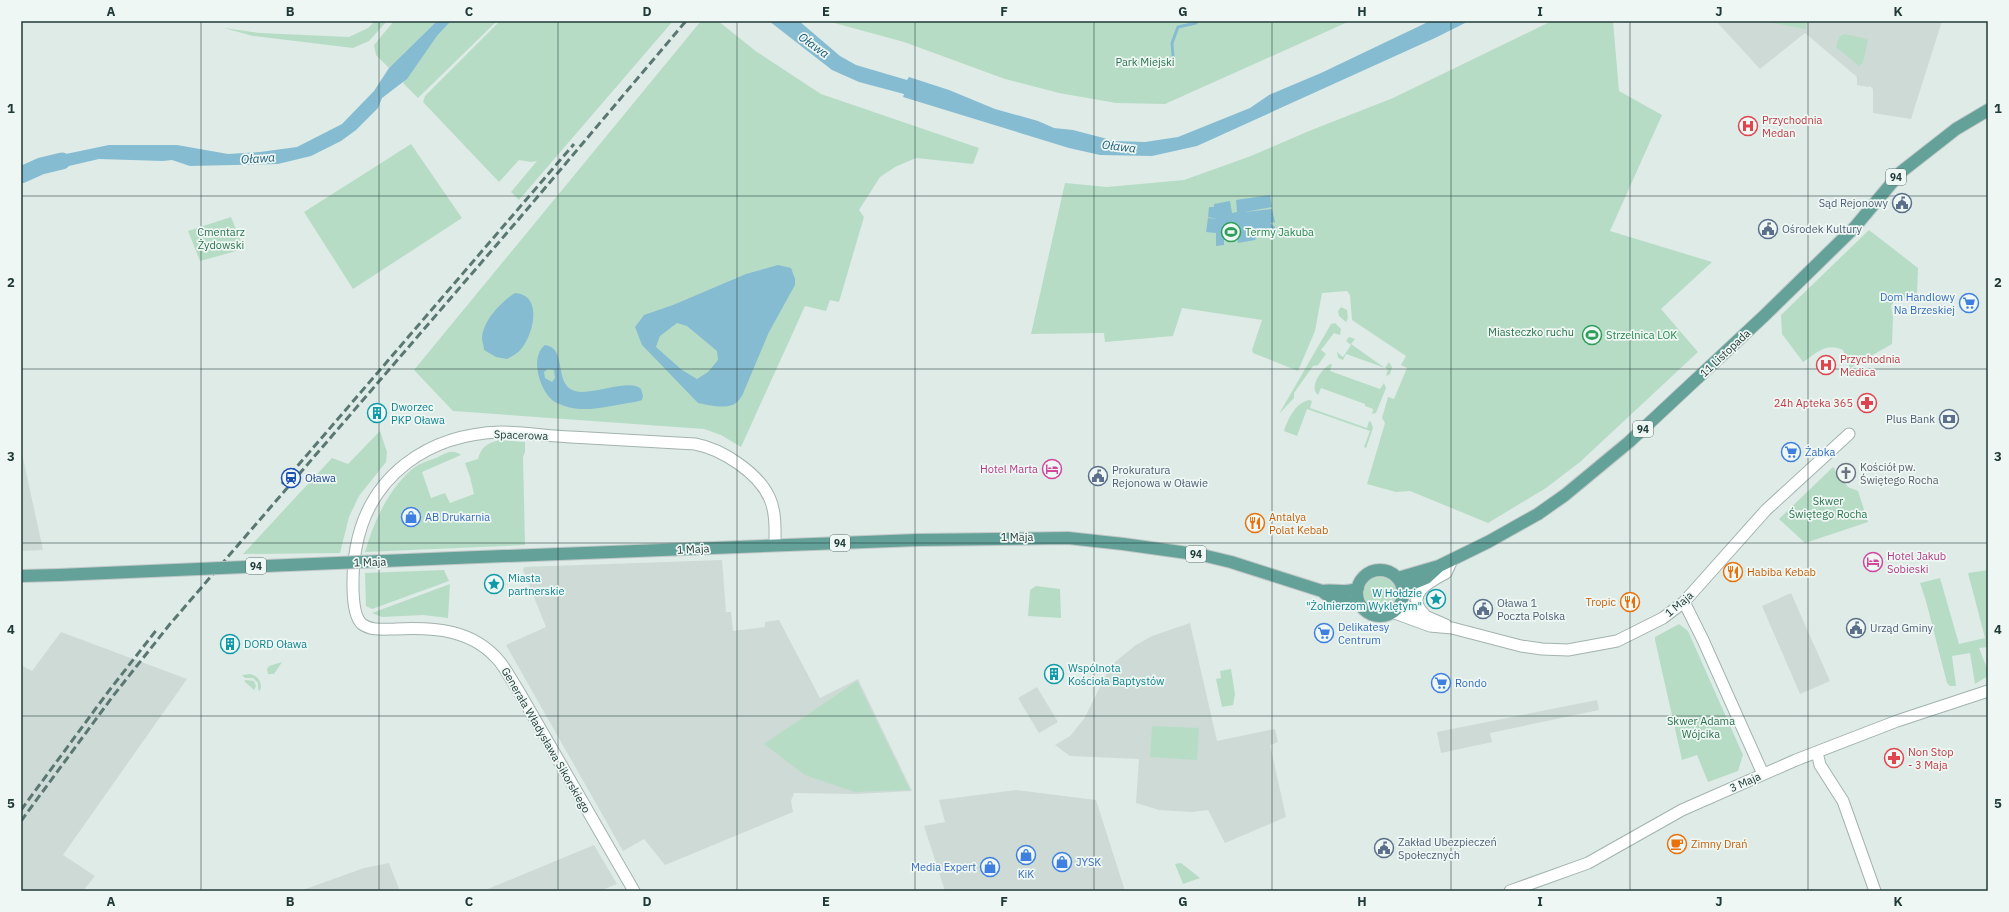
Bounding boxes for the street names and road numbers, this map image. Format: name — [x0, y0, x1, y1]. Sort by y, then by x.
road number: 94 — [1886, 169, 1906, 185]
street label: 11 Listopada — [1697, 326, 1753, 380]
road number: 94 — [1633, 421, 1653, 437]
street label: Spacerowa — [494, 427, 549, 443]
street label: 1 Maja — [1001, 530, 1033, 544]
road number: 94 — [830, 535, 850, 551]
street label: 1 Maja — [676, 541, 710, 557]
road number: 94 — [1186, 546, 1206, 562]
street label: 1 Maja — [353, 554, 387, 570]
road number: 94 — [246, 558, 266, 574]
street label: 1 Maja — [1662, 588, 1696, 620]
street label: Generała Władysława Sikorskiego — [498, 665, 594, 815]
street label: 3 Maja — [1727, 769, 1763, 795]

